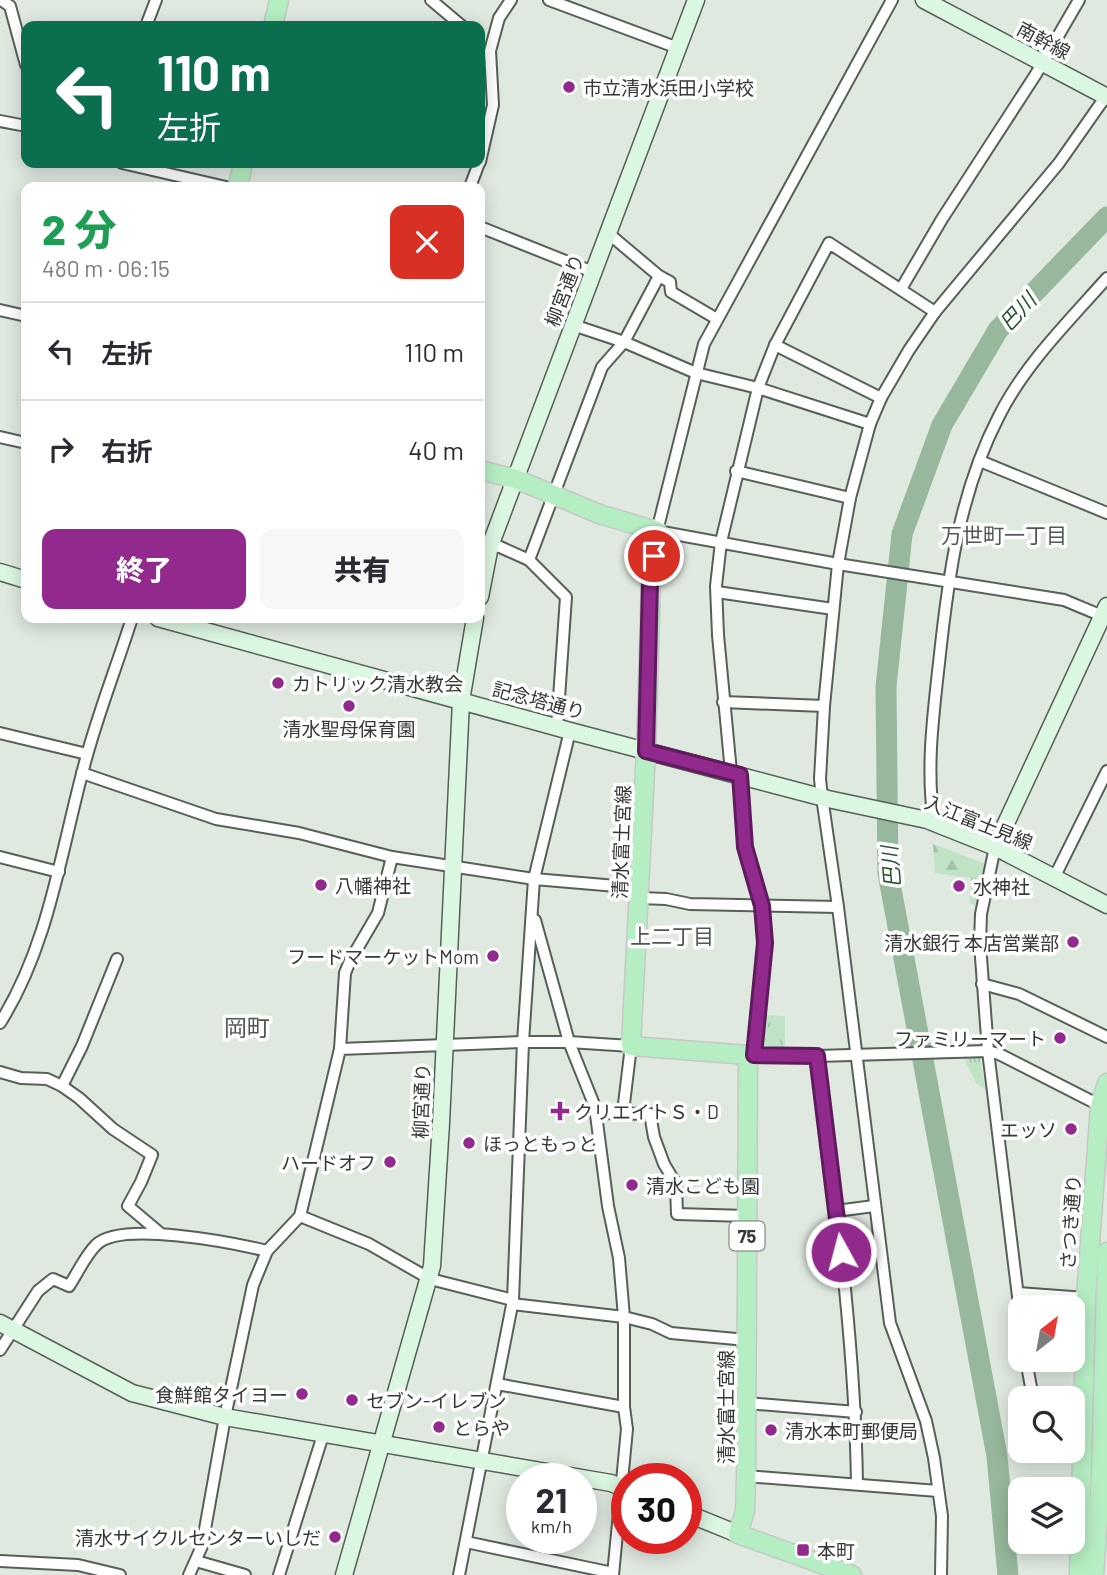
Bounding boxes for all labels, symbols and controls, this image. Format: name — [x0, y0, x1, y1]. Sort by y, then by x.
street label: 南幹線 — [1013, 16, 1075, 64]
text: 110 m — [157, 42, 271, 101]
icon: left — [42, 49, 133, 140]
place label: 市立清水浜田小学校 — [583, 76, 754, 99]
marker: 市立清水浜田小学校 — [561, 79, 577, 95]
text: 左折 — [157, 107, 221, 145]
text: 2 分 — [42, 203, 116, 253]
button: close — [390, 205, 464, 279]
street label: 柳宮通り — [540, 250, 588, 330]
text: 480 m · 06:15 — [42, 254, 170, 282]
water label: 巴川 — [994, 286, 1042, 335]
icon: left — [42, 332, 80, 370]
text: 110 m — [404, 336, 464, 367]
text: 左折 — [101, 337, 153, 368]
icon: right — [42, 430, 80, 468]
text: 40 m — [408, 434, 464, 465]
text: 右折 — [101, 435, 153, 466]
district label: 万世町一丁目 — [941, 522, 1067, 547]
pin — [624, 526, 684, 586]
button: 終了 — [42, 529, 246, 609]
button: 共有 — [260, 529, 464, 609]
icon: arrive — [635, 537, 673, 575]
place label: カトリック清水教会 — [292, 672, 463, 695]
marker: カトリック清水教会 — [270, 675, 286, 691]
street label: 記念塔通り — [490, 677, 588, 723]
marker: 清水聖母保育園 — [341, 698, 357, 714]
place label: 清水聖母保育園 — [282, 717, 416, 740]
street label: 清水富士宮線 — [608, 785, 634, 899]
street label: 入江富士見線 — [922, 790, 1036, 854]
water label: 巴川 — [876, 843, 904, 889]
place label: 八幡神社 — [335, 874, 411, 897]
place label: 水神社 — [973, 875, 1030, 898]
marker: 八幡神社 — [313, 877, 329, 893]
marker: 水神社 — [951, 878, 967, 894]
district label: 上二丁目 — [630, 923, 714, 948]
place label: 清水銀行 本店営業部 — [884, 931, 1059, 954]
marker: 清水銀行 本店営業部 — [1065, 934, 1081, 950]
place label: フードマーケットMom — [287, 945, 479, 968]
marker: フードマーケットMom — [485, 948, 501, 964]
district label: 岡町 — [224, 1013, 270, 1041]
place label: ファミリーマート — [894, 1027, 1046, 1050]
marker: ファミリーマート — [1052, 1030, 1068, 1046]
street label: 柳宮通り — [408, 1063, 434, 1139]
place label: クリエイトＳ・D — [574, 1100, 719, 1123]
marker: クリエイトＳ・D — [552, 1103, 568, 1119]
place label: エッソ — [1000, 1118, 1057, 1141]
marker: エッソ — [1063, 1121, 1079, 1137]
place label: ほっともっと — [483, 1132, 597, 1155]
marker: ほっともっと — [461, 1135, 477, 1151]
place label: ハードオフ — [281, 1151, 376, 1174]
marker: ハードオフ — [382, 1154, 398, 1170]
place label: 清水こども園 — [646, 1174, 760, 1197]
street label: さつき通り — [1055, 1174, 1085, 1270]
marker: 清水こども園 — [624, 1177, 640, 1193]
position arrow — [804, 1215, 878, 1289]
road number: 75 — [730, 1222, 764, 1251]
north arrow — [1008, 1295, 1085, 1372]
map controls — [1008, 1295, 1085, 1554]
street label: 清水富士宮線 — [714, 1350, 737, 1464]
place label: 食鮮館タイヨー — [155, 1383, 288, 1406]
marker: 食鮮館タイヨー — [294, 1386, 310, 1402]
button: search — [1008, 1386, 1085, 1463]
place label: セブン-イレブン — [366, 1389, 507, 1412]
marker: セブン-イレブン — [344, 1392, 360, 1408]
place label: とらや — [453, 1416, 510, 1439]
marker: とらや — [431, 1419, 447, 1435]
place label: 清水本町郵便局 — [785, 1419, 918, 1442]
marker: 清水本町郵便局 — [763, 1422, 779, 1438]
speed limit sign: 30 — [611, 1463, 702, 1554]
button: layers — [1008, 1477, 1085, 1554]
text: 21 — [536, 1478, 567, 1520]
text: km/h — [531, 1515, 572, 1537]
place label: 清水サイクルセンターいしだ — [75, 1526, 321, 1549]
marker: 清水サイクルセンターいしだ — [327, 1529, 343, 1545]
place label: 本町 — [817, 1539, 855, 1562]
marker: 本町 — [795, 1542, 811, 1558]

